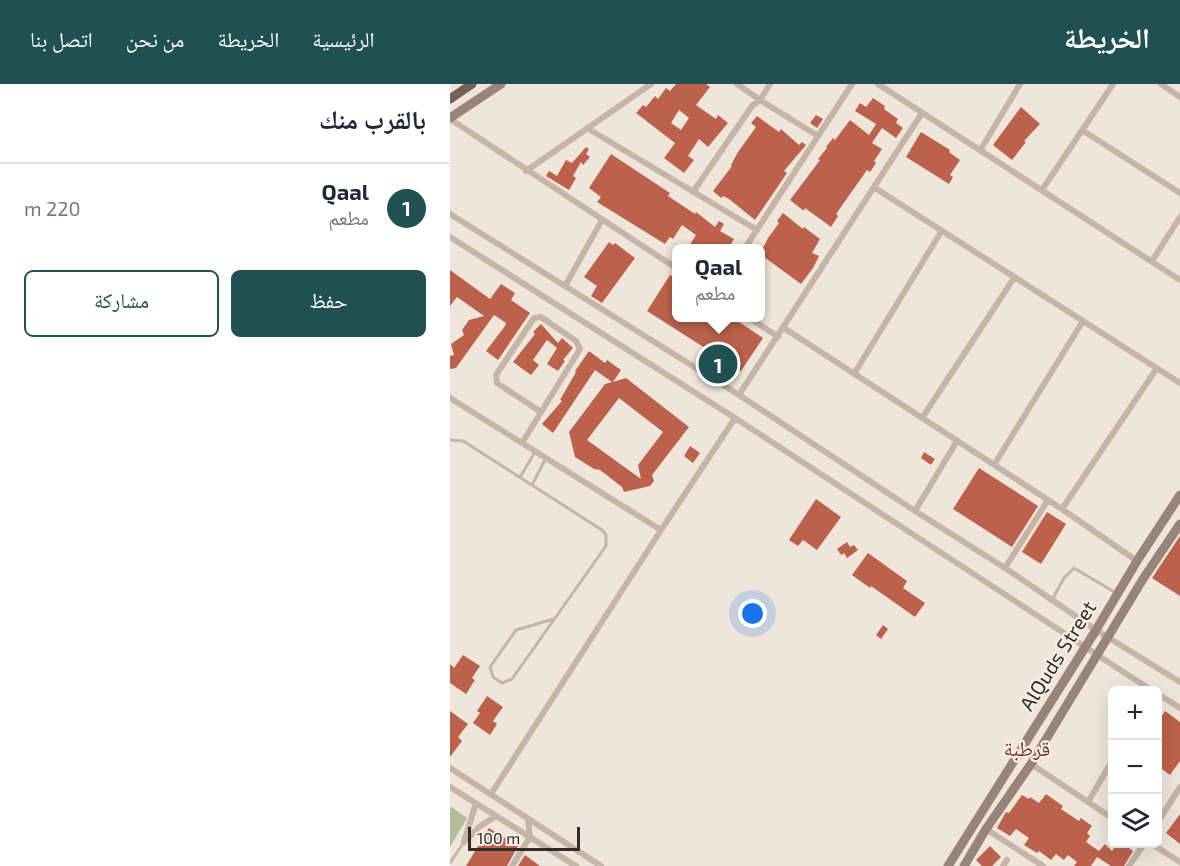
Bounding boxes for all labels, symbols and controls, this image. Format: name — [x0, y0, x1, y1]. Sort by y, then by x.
text: الخريطة — [1064, 20, 1150, 54]
text: اتصل بنا — [30, 26, 93, 51]
text: من نحن — [126, 26, 184, 51]
text: الخريطة — [217, 26, 279, 51]
text: الرئيسية — [312, 26, 375, 51]
text: بالقرب منك — [319, 103, 426, 134]
text: Qaal — [322, 178, 369, 204]
text: 220 m — [24, 196, 81, 220]
text: 1 — [402, 196, 411, 220]
text: مطعم — [328, 205, 369, 229]
popup — [672, 244, 765, 322]
text: Qaal — [695, 253, 742, 279]
button: مشاركة — [24, 270, 219, 337]
button: حفظ — [231, 270, 426, 337]
text: مطعم — [695, 280, 735, 304]
pin: 1 — [698, 342, 738, 386]
street label: AlQuds Street — [1014, 596, 1101, 715]
your location — [738, 599, 767, 628]
map controls — [1108, 686, 1162, 848]
button: + — [1108, 686, 1162, 740]
district label: قرطبة — [1004, 735, 1050, 761]
button: − — [1108, 740, 1162, 794]
button: layers — [1108, 794, 1162, 848]
scale bar — [468, 824, 580, 852]
text: 100 m — [477, 828, 520, 847]

